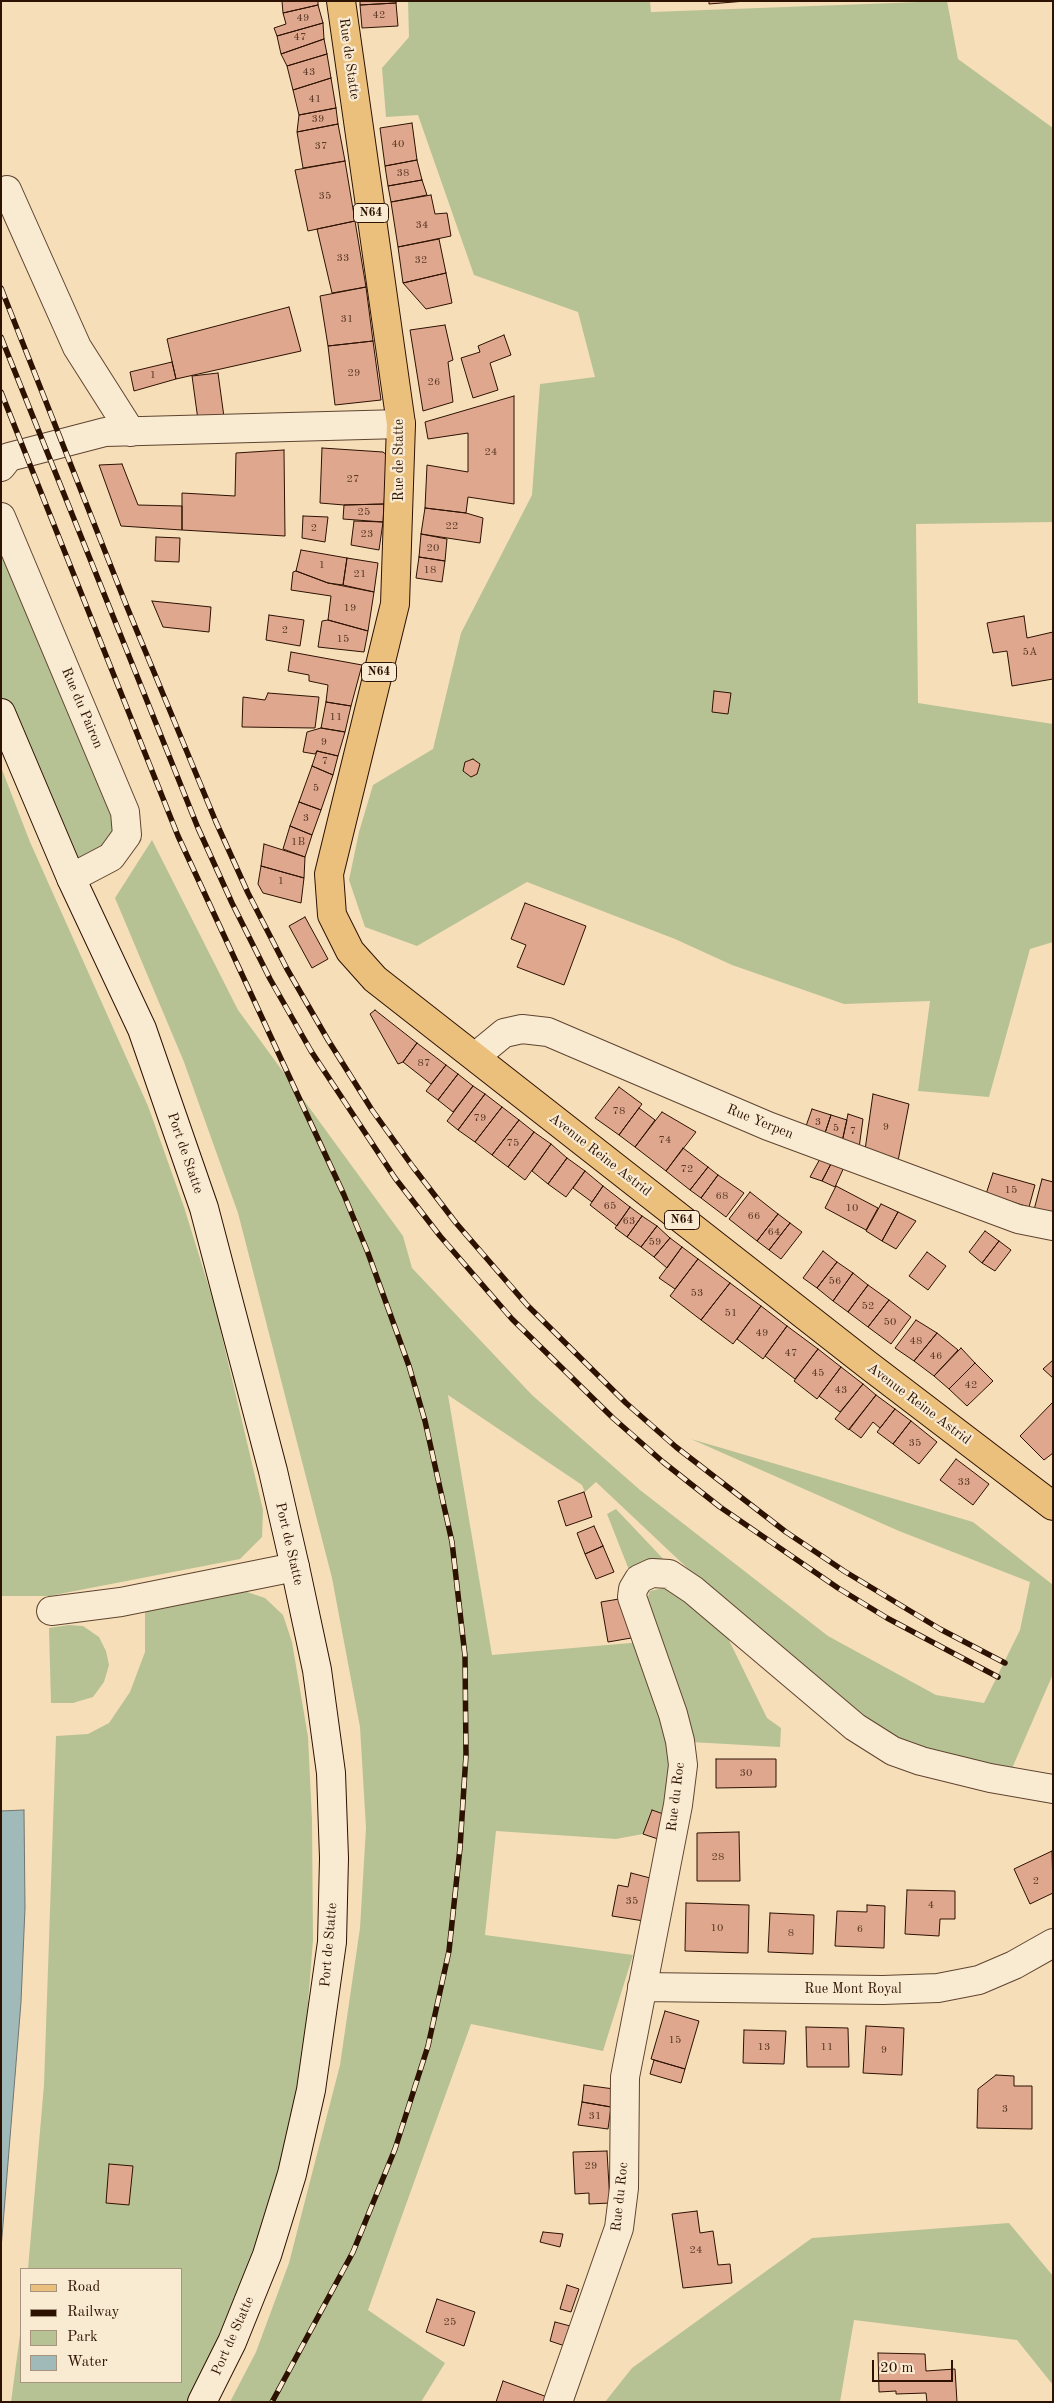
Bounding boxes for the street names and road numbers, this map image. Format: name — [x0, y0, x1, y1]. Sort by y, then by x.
street label: Rue de Statte — [335, 17, 363, 101]
road number: N64 — [354, 204, 388, 222]
street label: Rue de Statte — [391, 419, 407, 501]
road number: N64 — [362, 662, 396, 682]
street label: Rue du Pairon — [57, 665, 107, 751]
street label: Rue Yerpen — [724, 1101, 796, 1143]
street label: Port de Statte — [163, 1110, 207, 1196]
street label: Avenue Reine Astrid — [546, 1110, 654, 1200]
road number: N64 — [664, 1210, 700, 1230]
street label: Avenue Reine Astrid — [864, 1360, 974, 1448]
street label: Port de Statte — [271, 1501, 307, 1587]
street label: Rue du Roc — [663, 1761, 689, 1833]
street label: Port de Statte — [317, 1902, 341, 1988]
street label: Rue Mont Royal — [804, 1981, 902, 1997]
street label: Rue du Roc — [608, 2161, 632, 2233]
street label: Port de Statte — [208, 2294, 258, 2378]

